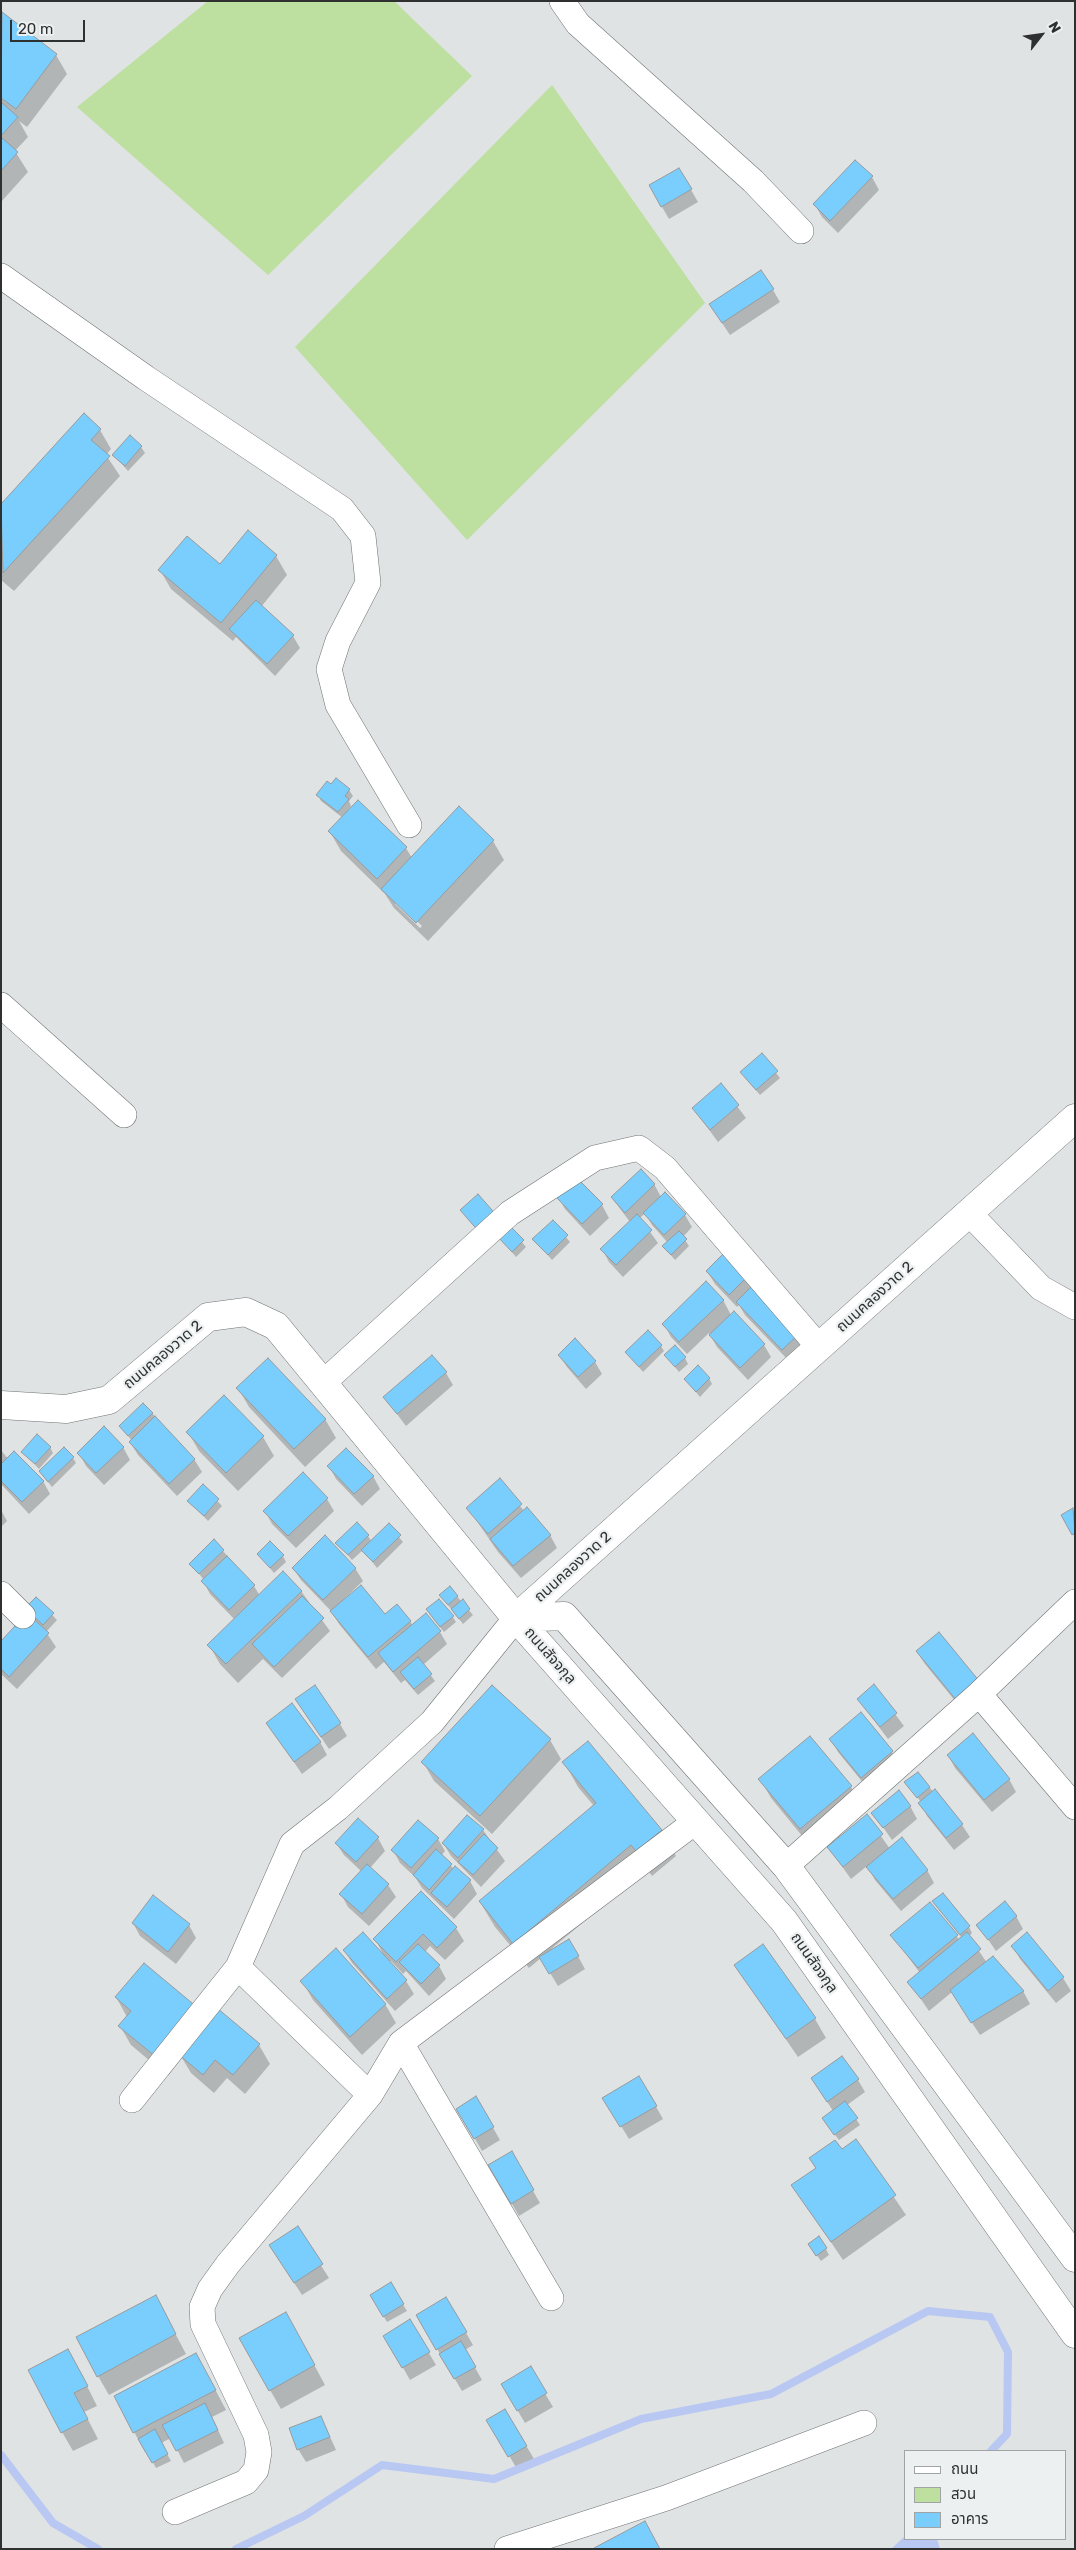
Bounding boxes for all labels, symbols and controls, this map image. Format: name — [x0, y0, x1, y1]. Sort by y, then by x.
scale bar — [12, 10, 88, 42]
north arrow — [1016, 10, 1066, 60]
text: N — [1045, 19, 1064, 36]
text: 20 m — [18, 20, 53, 38]
street label: ถนนคลองวาด 2 — [833, 1258, 917, 1336]
street label: ถนนคลองวาด 2 — [120, 1317, 206, 1393]
street label: ถนนคลองวาด 2 — [531, 1528, 615, 1606]
street label: ถนนสัจจกุล — [520, 1624, 580, 1688]
street label: ถนนสัจจกุล — [787, 1929, 841, 1997]
legend — [904, 2450, 1066, 2540]
text: ถนน — [951, 2460, 978, 2478]
text: สวน — [951, 2485, 976, 2503]
text: อาคาร — [951, 2510, 988, 2528]

